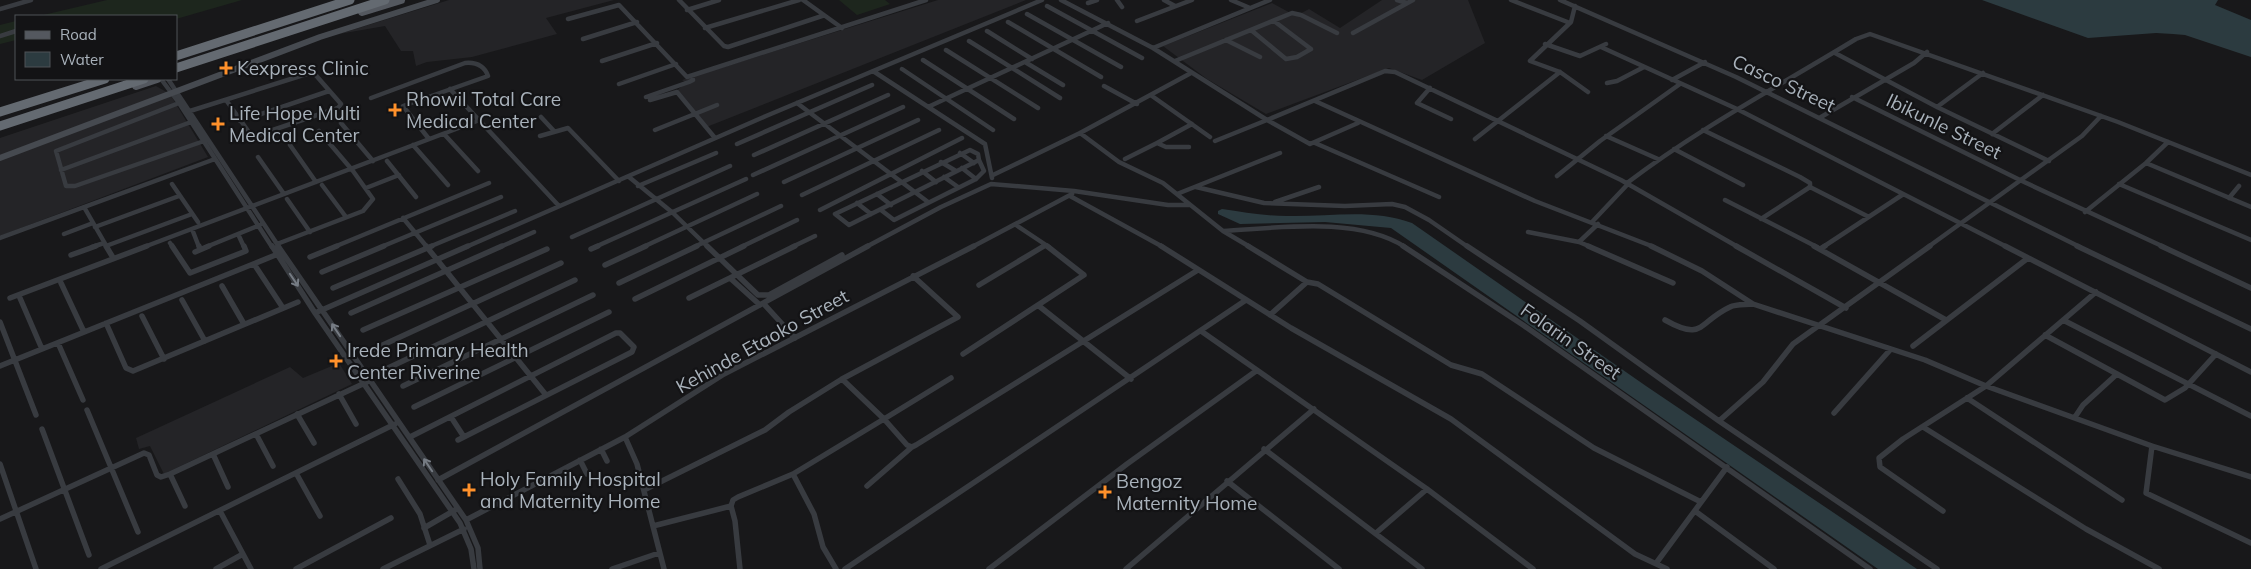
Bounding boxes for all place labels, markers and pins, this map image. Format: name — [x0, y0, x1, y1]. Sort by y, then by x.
place label: Kexpress Clinic — [237, 56, 369, 80]
marker: Kexpress Clinic — [219, 61, 233, 75]
place label: Rhowil Total Care Medical Center — [406, 87, 561, 133]
place label: Life Hope Multi Medical Center — [229, 101, 360, 147]
marker: Rhowil Total Care Medical Center — [388, 103, 402, 117]
marker: Life Hope Multi Medical Center — [211, 117, 225, 131]
place label: Irede Primary Health Center Riverine — [347, 338, 529, 384]
marker: Irede Primary Health Center Riverine — [329, 354, 343, 368]
place label: Holy Family Hospital and Maternity Home — [480, 467, 661, 513]
place label: Bengoz Maternity Home — [1116, 469, 1257, 515]
marker: Holy Family Hospital and Maternity Home — [462, 483, 476, 497]
marker: Bengoz Maternity Home — [1098, 485, 1112, 499]

